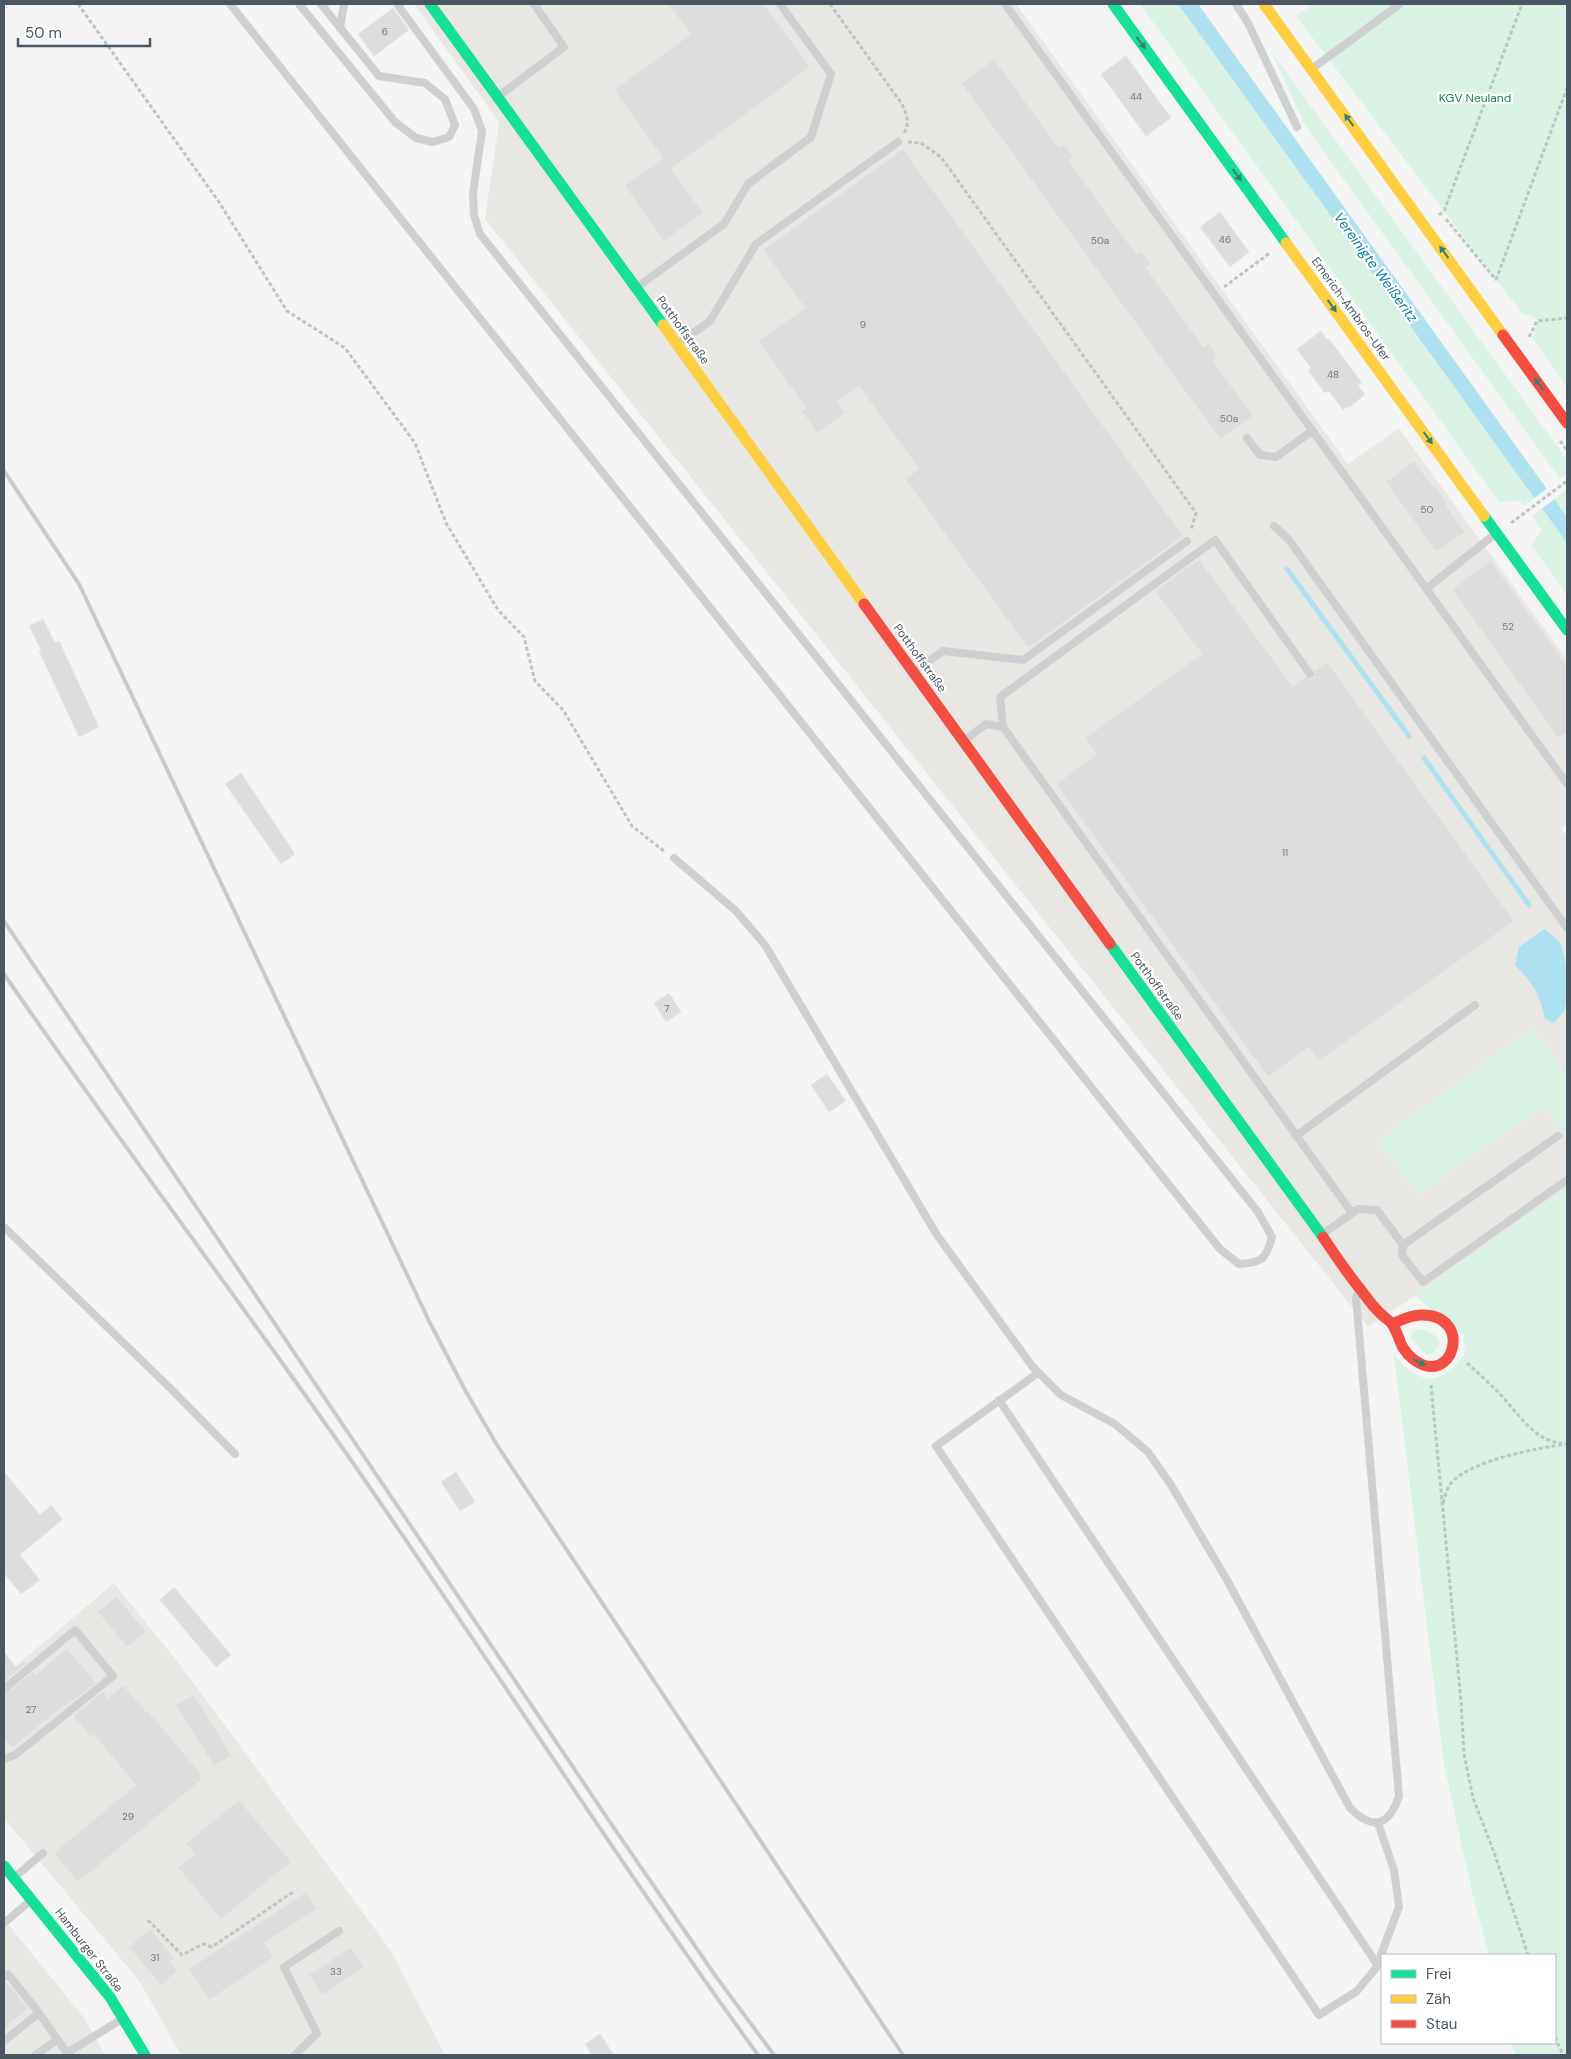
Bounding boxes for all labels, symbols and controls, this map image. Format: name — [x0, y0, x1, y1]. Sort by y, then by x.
scale bar — [18, 15, 150, 47]
text: 50 m — [25, 23, 62, 43]
house number: 6 — [382, 25, 388, 38]
one-way arrow — [1136, 36, 1147, 49]
house number: 44 — [1130, 90, 1142, 103]
park label: KGV Neuland — [1439, 90, 1511, 106]
one-way arrow — [1343, 114, 1354, 127]
one-way arrow — [1232, 168, 1242, 182]
water label: Vereinigte Weißeritz — [1330, 209, 1422, 326]
house number: 46 — [1219, 233, 1231, 246]
house number: 50a — [1091, 234, 1109, 247]
one-way arrow — [1439, 245, 1449, 259]
street label: Emerich-Ambros-Ufer — [1308, 254, 1394, 365]
street label: Potthoffstraße — [653, 293, 713, 368]
one-way arrow — [1327, 299, 1337, 313]
house number: 9 — [860, 318, 866, 331]
house number: 48 — [1327, 368, 1339, 381]
one-way arrow — [1534, 377, 1544, 391]
house number: 50a — [1220, 412, 1238, 425]
one-way arrow — [1422, 431, 1433, 444]
house number: 50 — [1421, 503, 1434, 516]
house number: 52 — [1502, 620, 1514, 633]
street label: Potthoffstraße — [890, 621, 950, 696]
house number: 11 — [1282, 846, 1288, 859]
street label: Potthoffstraße — [1127, 949, 1187, 1024]
house number: 7 — [664, 1002, 670, 1015]
one-way arrow — [1412, 1358, 1427, 1367]
house number: 27 — [26, 1703, 36, 1716]
house number: 29 — [122, 1810, 134, 1823]
street label: Hamburger Straße — [51, 1905, 127, 1995]
house number: 31 — [151, 1951, 159, 1964]
legend — [1381, 1954, 1556, 2044]
text: Frei — [1426, 1964, 1451, 1984]
house number: 33 — [330, 1965, 342, 1978]
text: Zäh — [1426, 1989, 1451, 2009]
text: Stau — [1426, 2014, 1457, 2034]

